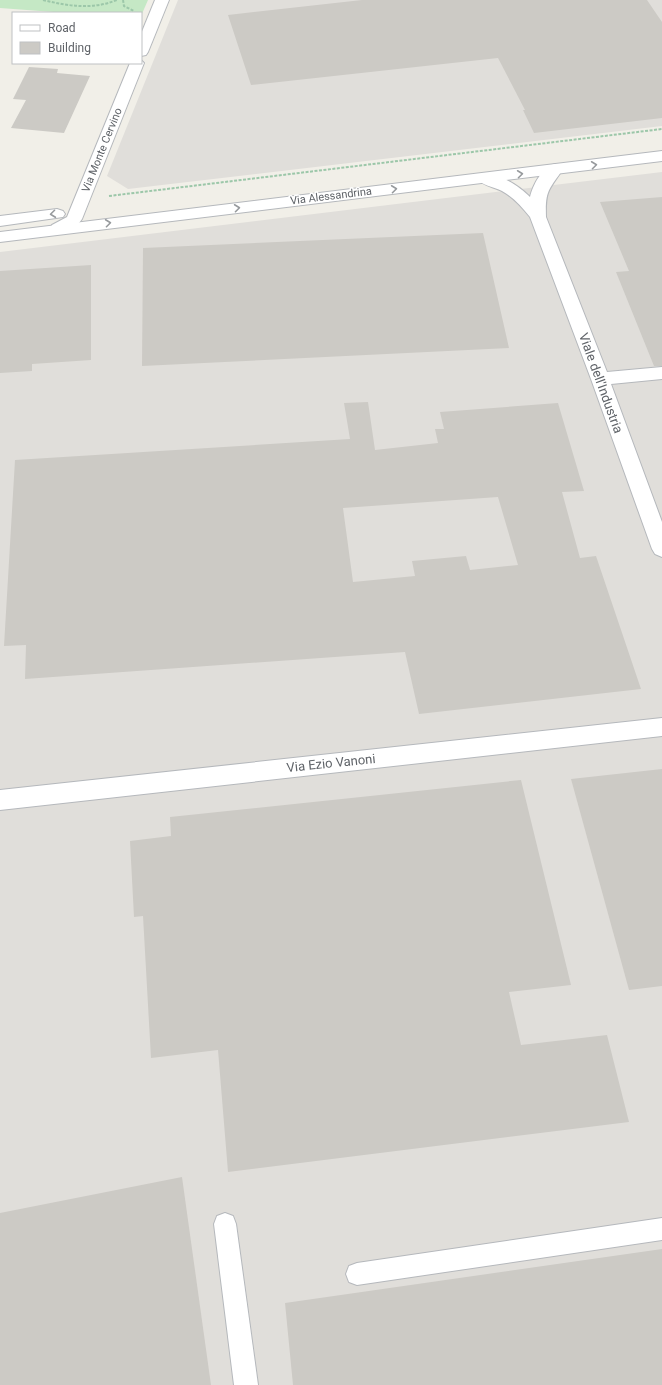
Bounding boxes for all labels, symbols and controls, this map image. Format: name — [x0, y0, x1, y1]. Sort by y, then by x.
legend — [12, 12, 142, 64]
text: Road — [48, 21, 76, 35]
text: Building — [48, 41, 91, 55]
street label: Via Monte Cervino — [79, 106, 125, 194]
one-way arrow — [591, 161, 597, 170]
one-way arrow — [516, 170, 523, 179]
street label: Via Alessandrina — [289, 185, 373, 207]
one-way arrow — [391, 185, 397, 194]
one-way arrow — [234, 203, 240, 212]
one-way arrow — [50, 210, 56, 219]
one-way arrow — [105, 219, 111, 228]
street label: Viale dell'Industria — [576, 331, 626, 435]
street label: Via Ezio Vanoni — [286, 751, 376, 775]

